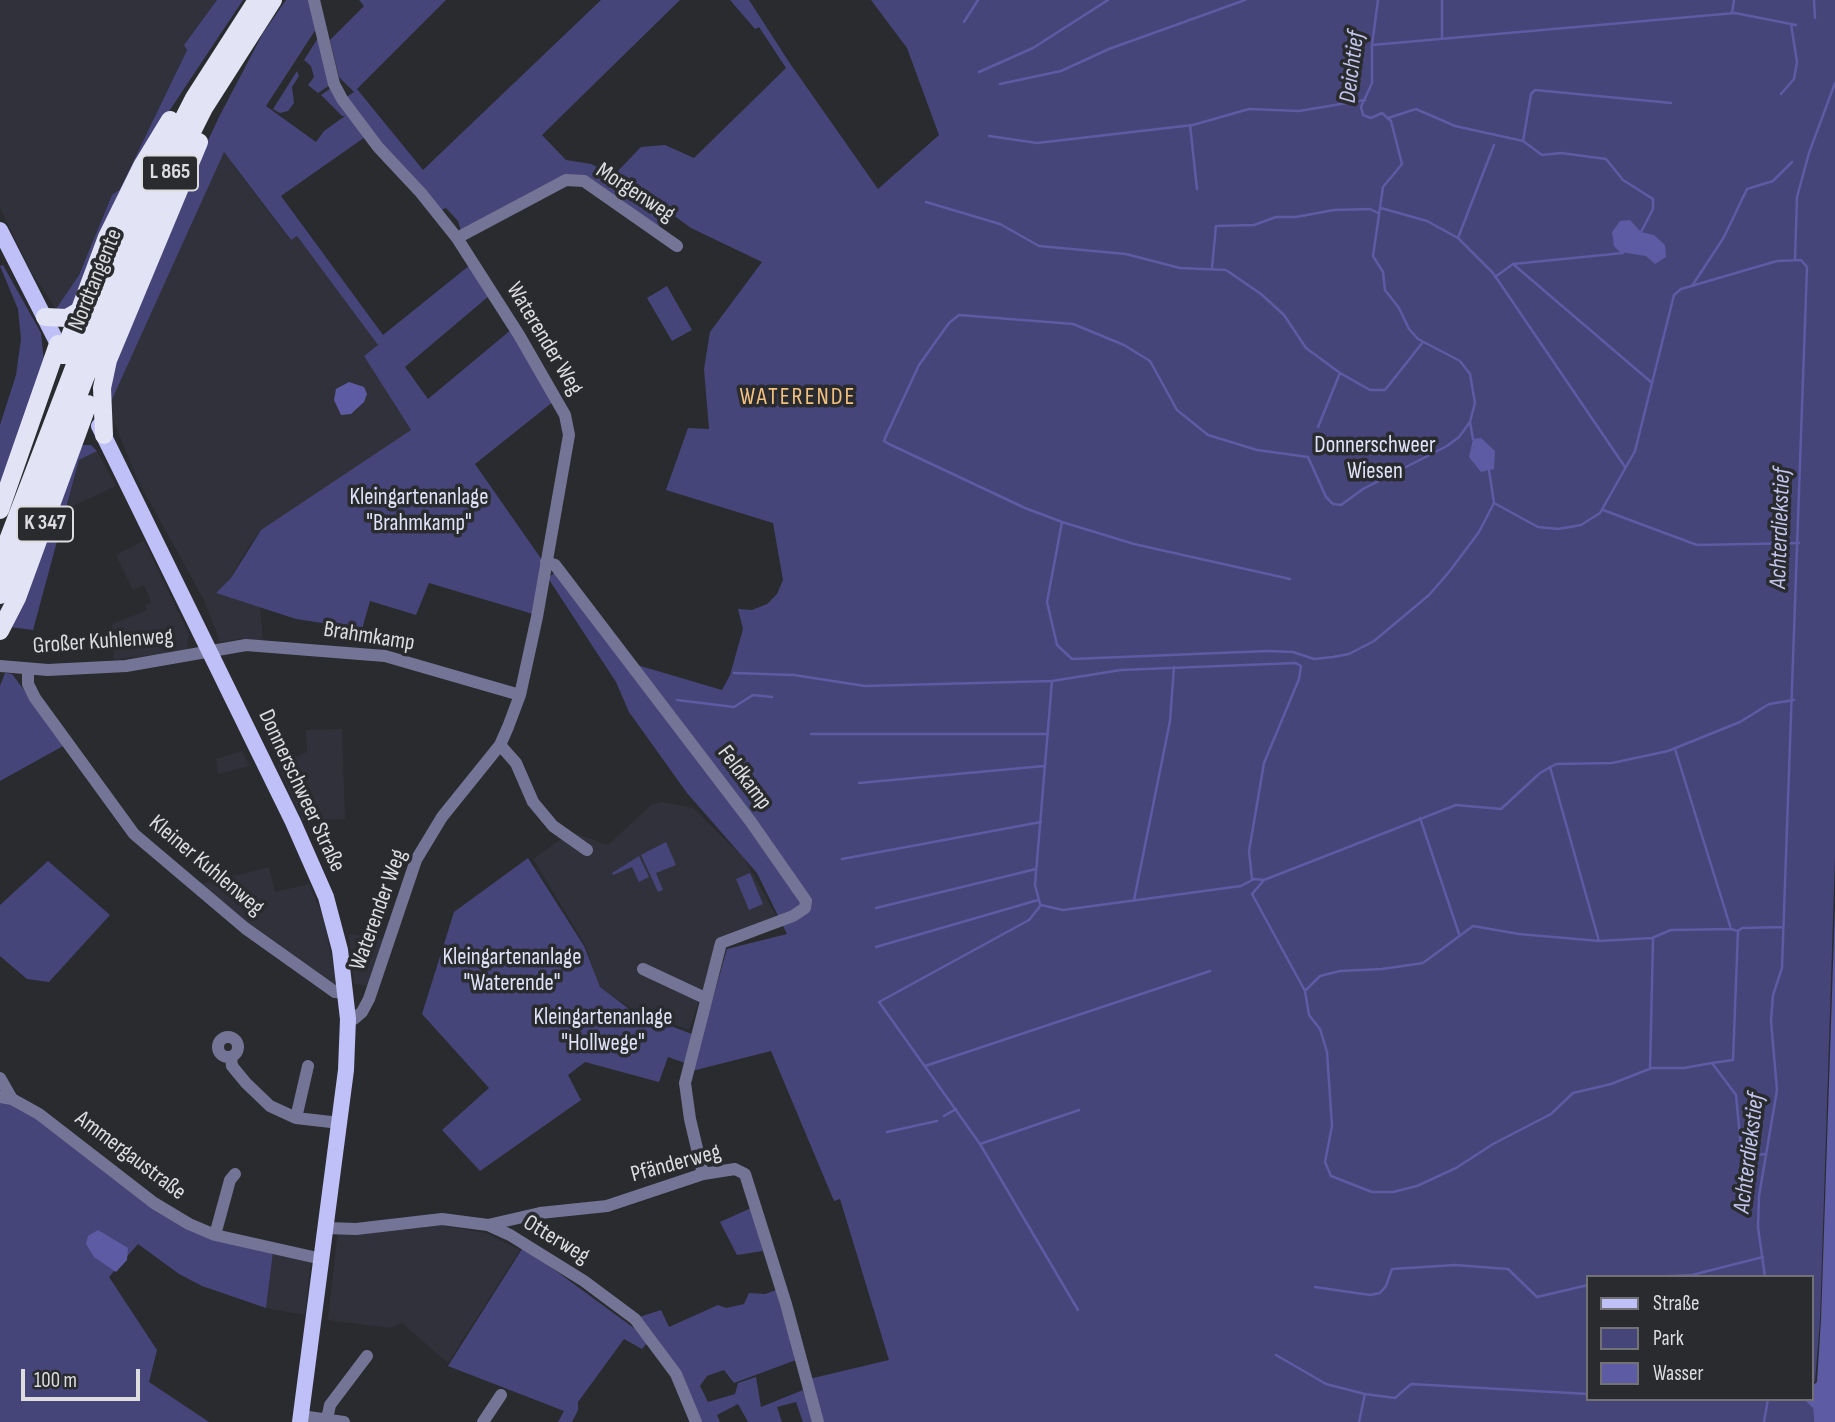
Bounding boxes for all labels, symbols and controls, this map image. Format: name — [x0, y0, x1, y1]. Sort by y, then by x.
water label: Deichtief — [1334, 29, 1372, 105]
road number: L 865 — [142, 156, 198, 190]
street label: Morgenweg — [590, 157, 680, 229]
street label: Nordtangente — [63, 225, 129, 335]
street label: Waterender Weg — [500, 278, 588, 400]
district label: WATERENDE — [741, 384, 855, 412]
park label: Donnerschweer Wiesen — [1314, 432, 1436, 486]
water label: Achterdiekstief — [1764, 467, 1798, 589]
park label: Kleingartenanlage "Brahmkamp" — [350, 484, 488, 538]
road number: K 347 — [17, 506, 73, 542]
street label: Brahmkamp — [321, 616, 417, 658]
street label: Großer Kuhlenweg — [32, 623, 174, 661]
street label: Donnerschweer Straße — [251, 706, 351, 876]
street label: Feldkamp — [711, 740, 777, 816]
street label: Kleiner Kuhlenweg — [143, 810, 269, 922]
street label: Waterender Weg — [344, 846, 414, 974]
park label: Kleingartenanlage "Waterende" — [443, 944, 581, 998]
park label: Kleingartenanlage "Hollwege" — [534, 1004, 672, 1058]
water label: Achterdiekstief — [1728, 1091, 1772, 1215]
street label: Ammergaustraße — [69, 1105, 191, 1207]
street label: Pfänderweg — [628, 1139, 724, 1189]
street label: Otterweg — [518, 1209, 594, 1271]
legend — [1587, 1275, 1814, 1401]
text: Straße — [1653, 1291, 1699, 1316]
text: Park — [1653, 1326, 1684, 1351]
scale bar — [24, 1356, 144, 1400]
text: Wasser — [1653, 1361, 1704, 1386]
text: 100 m — [34, 1368, 77, 1393]

